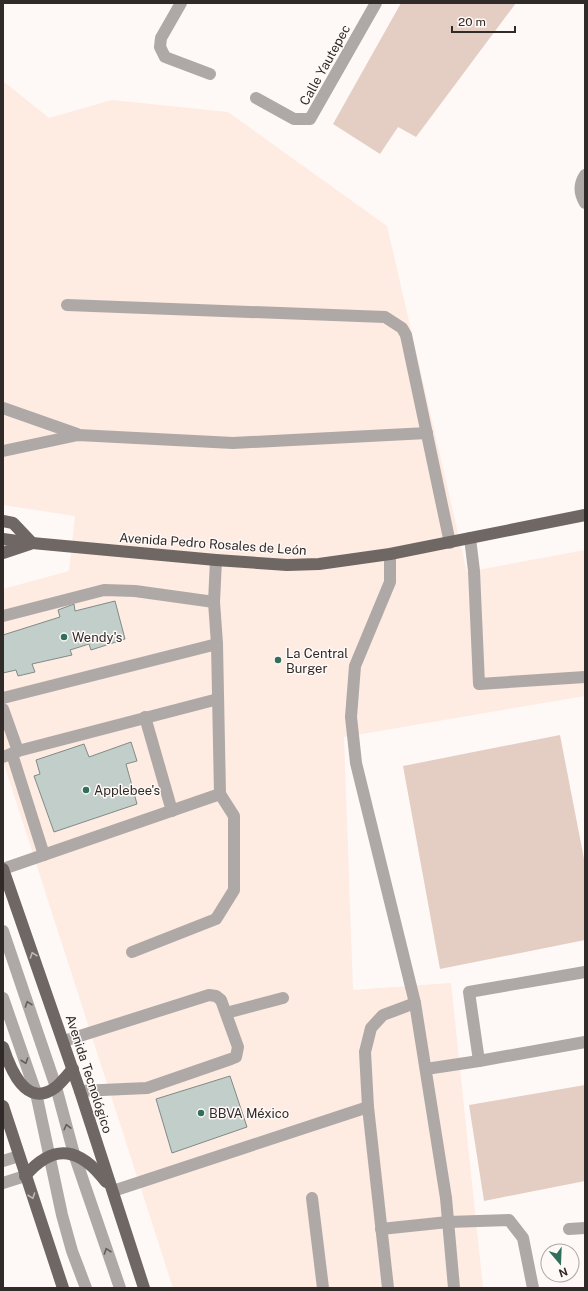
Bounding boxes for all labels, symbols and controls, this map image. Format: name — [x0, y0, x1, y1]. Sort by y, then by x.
scale bar — [452, 8, 515, 34]
text: 20 m — [458, 15, 486, 29]
street label: Calle Yautepec — [297, 22, 353, 108]
street label: Avenida Pedro Rosales de León — [119, 530, 307, 558]
place label: Wendy's — [72, 630, 122, 645]
marker: Wendy's — [59, 632, 69, 642]
place label: La Central Burger — [286, 646, 348, 676]
marker: La Central Burger — [273, 655, 283, 665]
place label: Applebee's — [94, 783, 160, 798]
marker: Applebee's — [81, 785, 91, 795]
one-way arrow — [30, 952, 38, 959]
one-way arrow — [24, 1000, 32, 1007]
street label: Avenida Tecnológico — [63, 1013, 115, 1135]
one-way arrow — [20, 1057, 29, 1064]
place label: BBVA México — [209, 1106, 289, 1121]
marker: BBVA México — [196, 1108, 206, 1118]
one-way arrow — [63, 1124, 72, 1131]
one-way arrow — [28, 1193, 36, 1200]
north arrow — [540, 1243, 580, 1283]
one-way arrow — [103, 1248, 112, 1255]
text: N — [557, 1265, 569, 1280]

